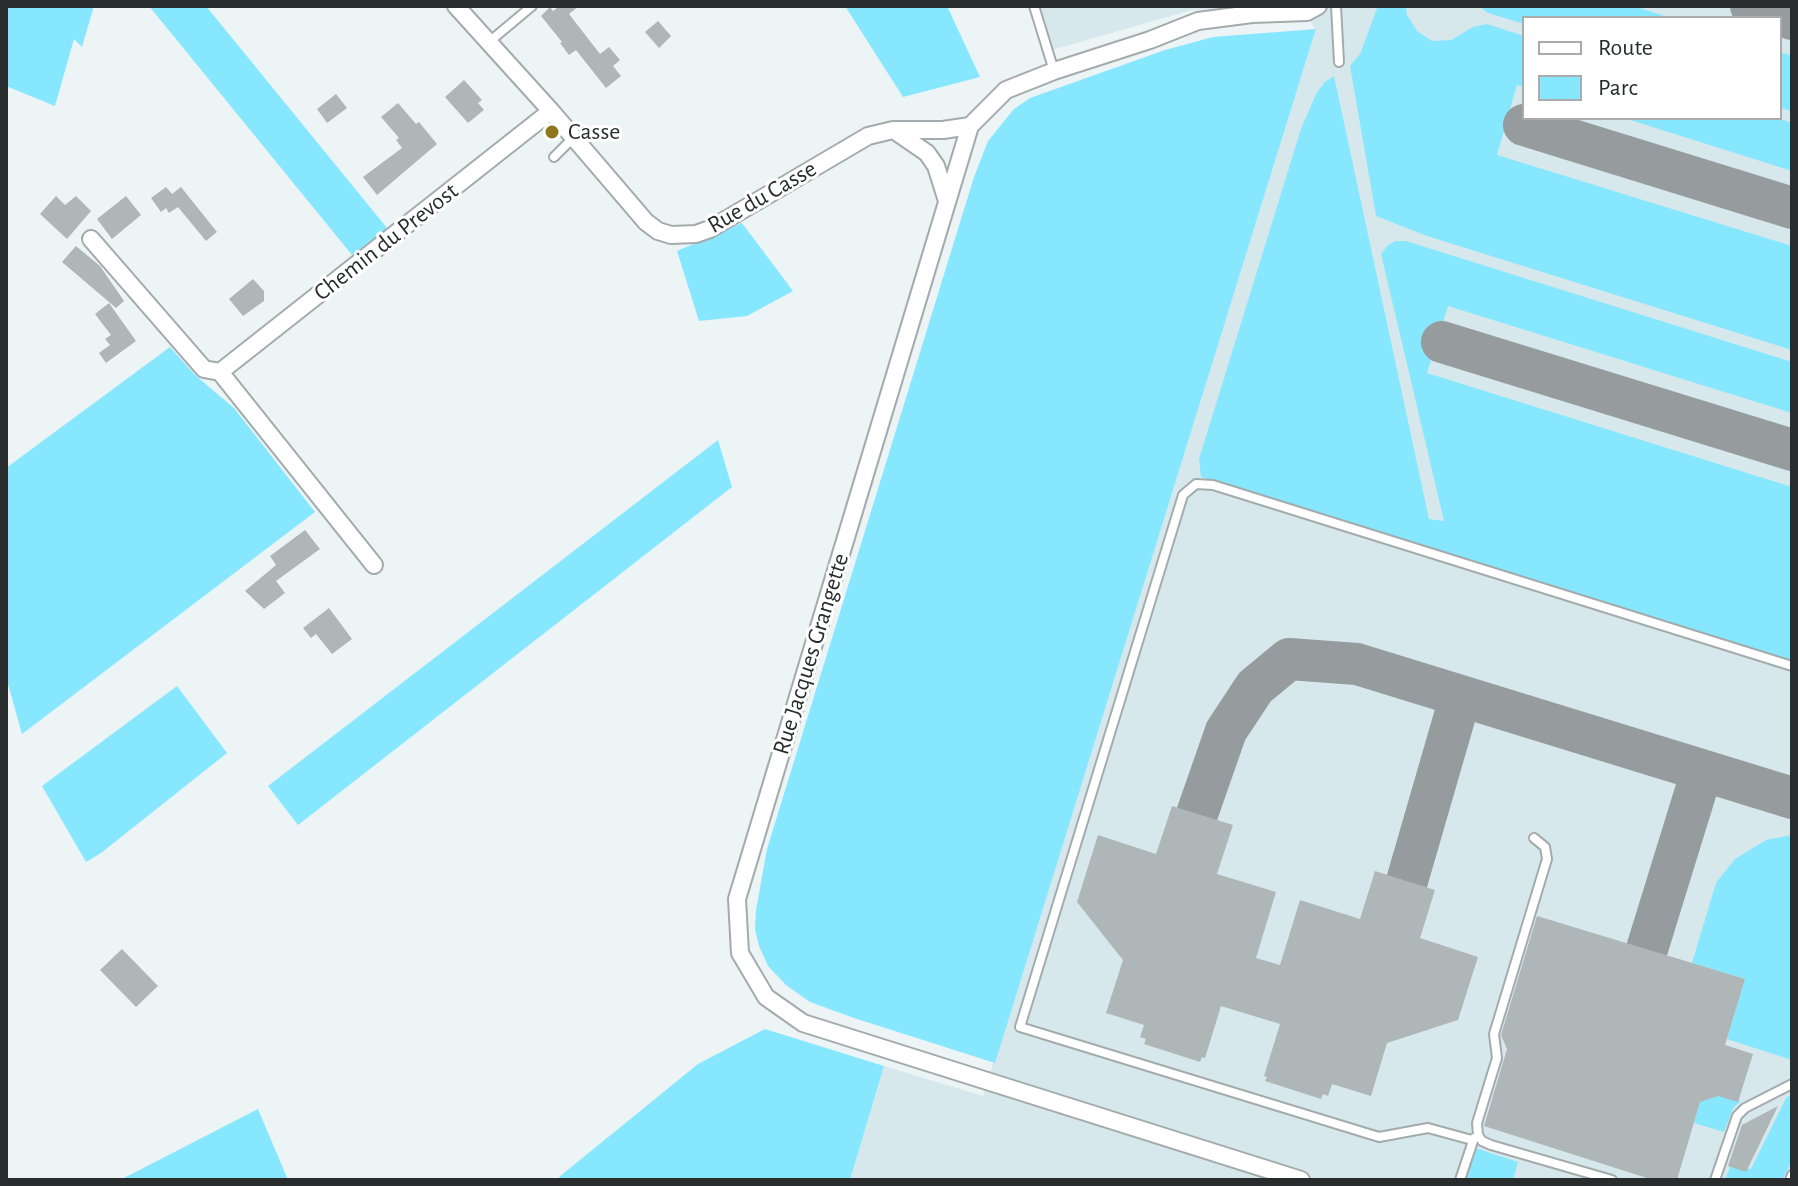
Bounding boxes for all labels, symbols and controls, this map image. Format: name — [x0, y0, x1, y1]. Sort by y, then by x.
legend — [1522, 16, 1782, 120]
text: Route — [1598, 36, 1653, 60]
text: Parc — [1598, 76, 1638, 100]
place label: Casse — [568, 118, 620, 146]
marker: Casse — [543, 123, 561, 141]
street label: Rue du Casse — [702, 154, 822, 240]
street label: Chemin du Prevost — [308, 177, 464, 307]
street label: Rue Jacques Grangette — [767, 550, 855, 758]

